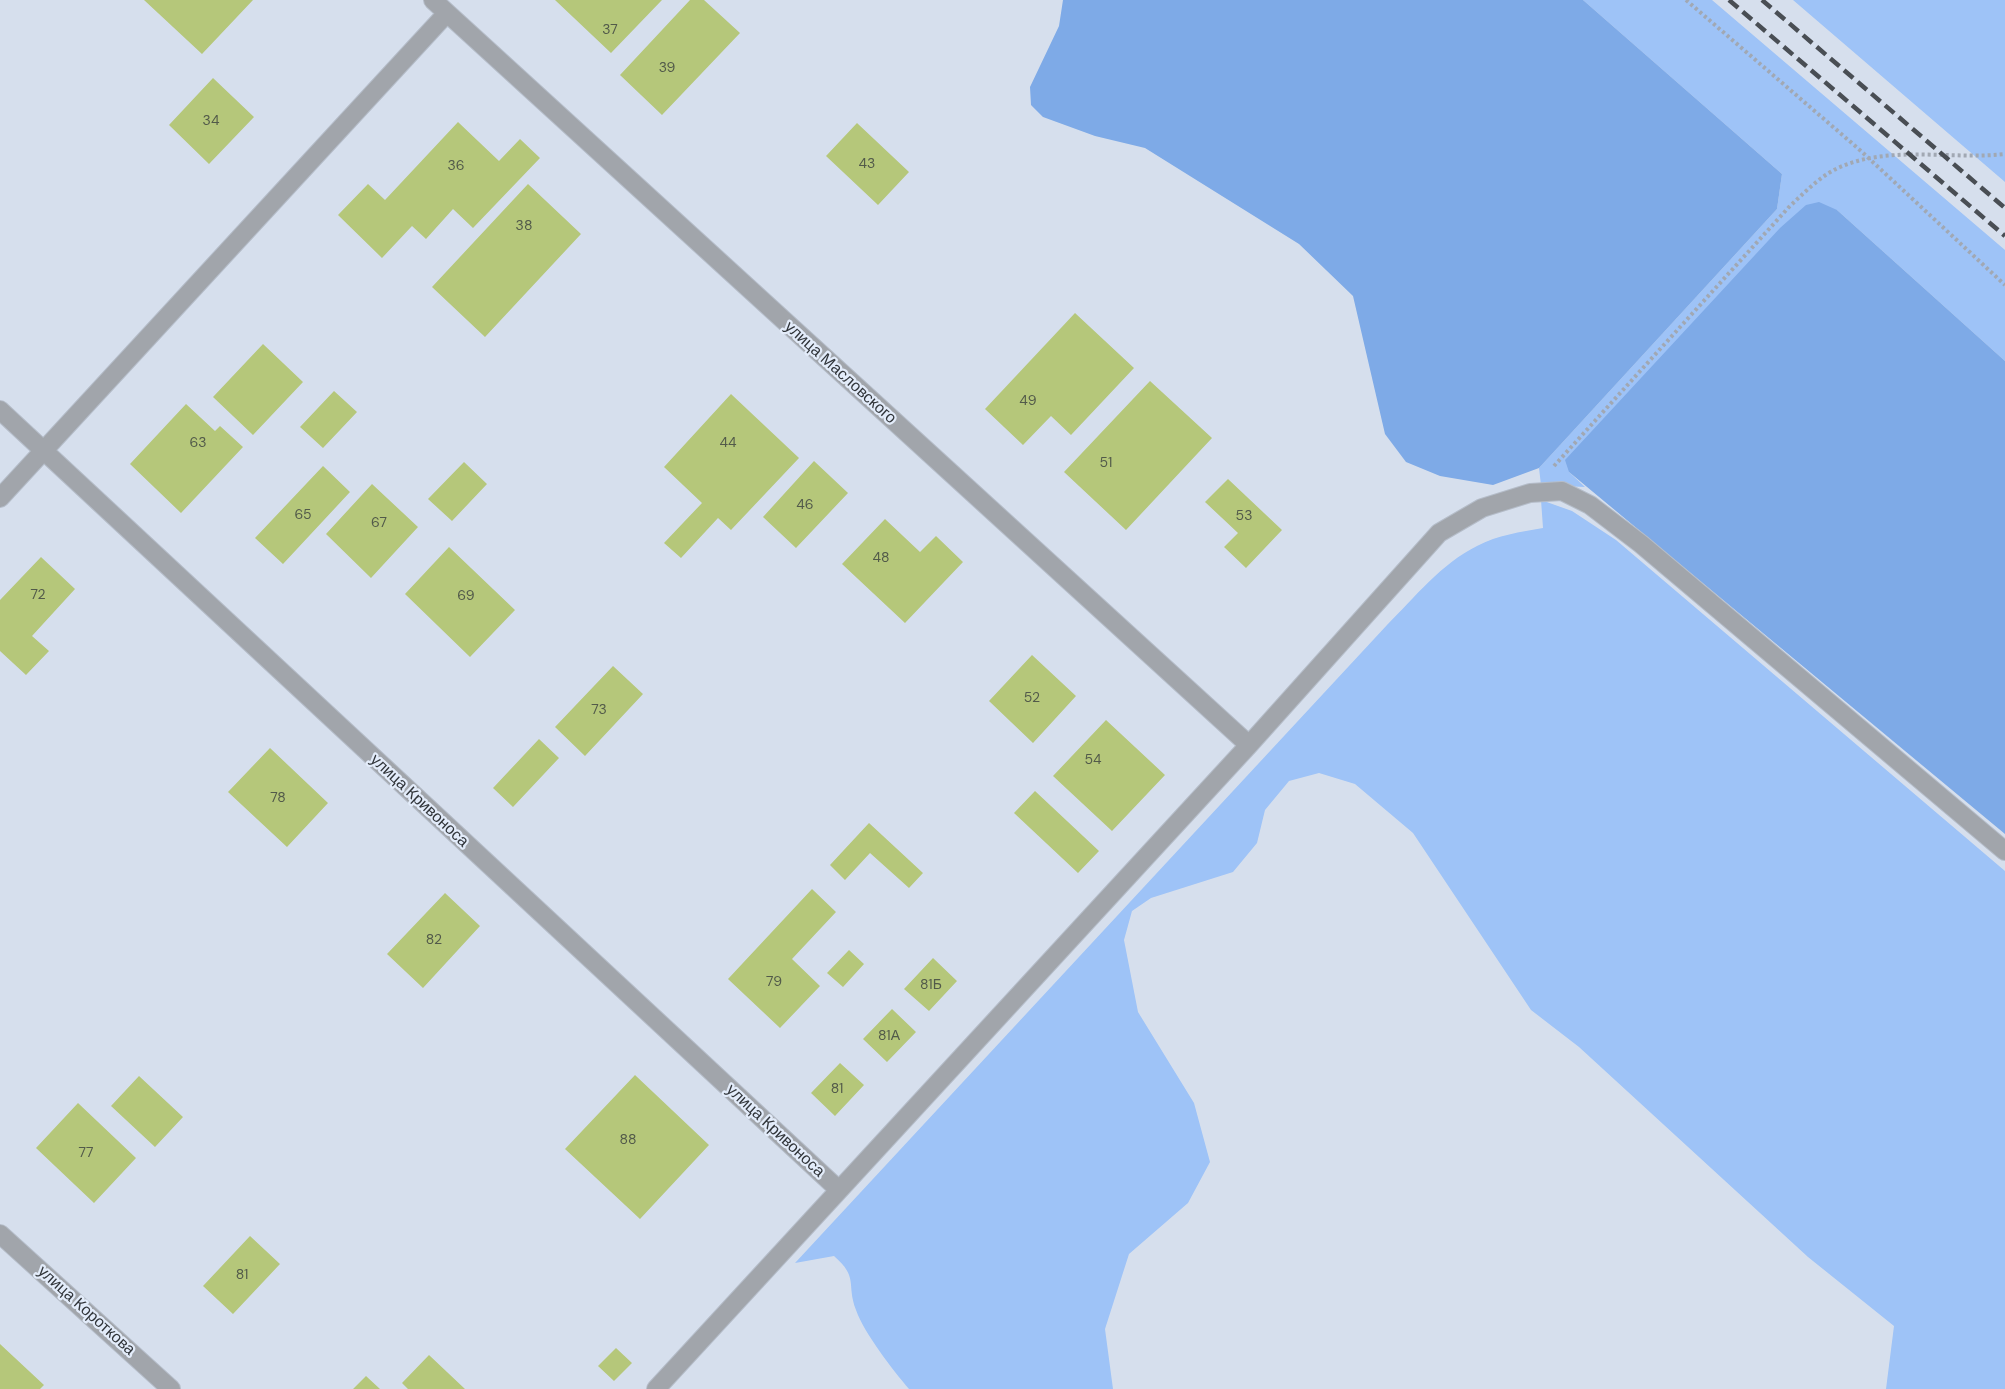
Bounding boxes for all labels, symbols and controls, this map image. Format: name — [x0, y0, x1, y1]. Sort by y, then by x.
house number: 37 — [602, 22, 618, 38]
house number: 39 — [659, 60, 675, 76]
house number: 34 — [203, 113, 219, 129]
house number: 43 — [859, 156, 875, 172]
house number: 36 — [447, 158, 465, 174]
house number: 38 — [516, 218, 532, 234]
street label: улица Масловского — [780, 318, 900, 428]
house number: 49 — [1019, 393, 1037, 409]
house number: 63 — [189, 435, 207, 451]
house number: 44 — [720, 435, 736, 451]
house number: 51 — [1100, 455, 1112, 471]
house number: 46 — [796, 497, 814, 513]
house number: 65 — [294, 507, 312, 523]
house number: 53 — [1236, 508, 1252, 524]
house number: 67 — [371, 515, 387, 531]
house number: 48 — [872, 550, 890, 566]
house number: 72 — [30, 587, 46, 603]
house number: 69 — [457, 588, 475, 604]
house number: 52 — [1024, 690, 1040, 706]
house number: 73 — [591, 702, 607, 718]
street label: улица Кривоноса — [366, 751, 472, 851]
house number: 54 — [1084, 752, 1102, 768]
house number: 78 — [270, 790, 286, 806]
house number: 82 — [426, 932, 442, 948]
house number: 79 — [766, 974, 782, 990]
house number: 81Б — [920, 977, 942, 993]
house number: 81А — [878, 1028, 900, 1044]
street label: улица Кривоноса — [722, 1081, 828, 1181]
house number: 81 — [831, 1081, 843, 1097]
house number: 88 — [619, 1132, 637, 1148]
house number: 77 — [79, 1145, 93, 1161]
street label: улица Короткова — [33, 1262, 139, 1360]
house number: 81 — [236, 1267, 248, 1283]

